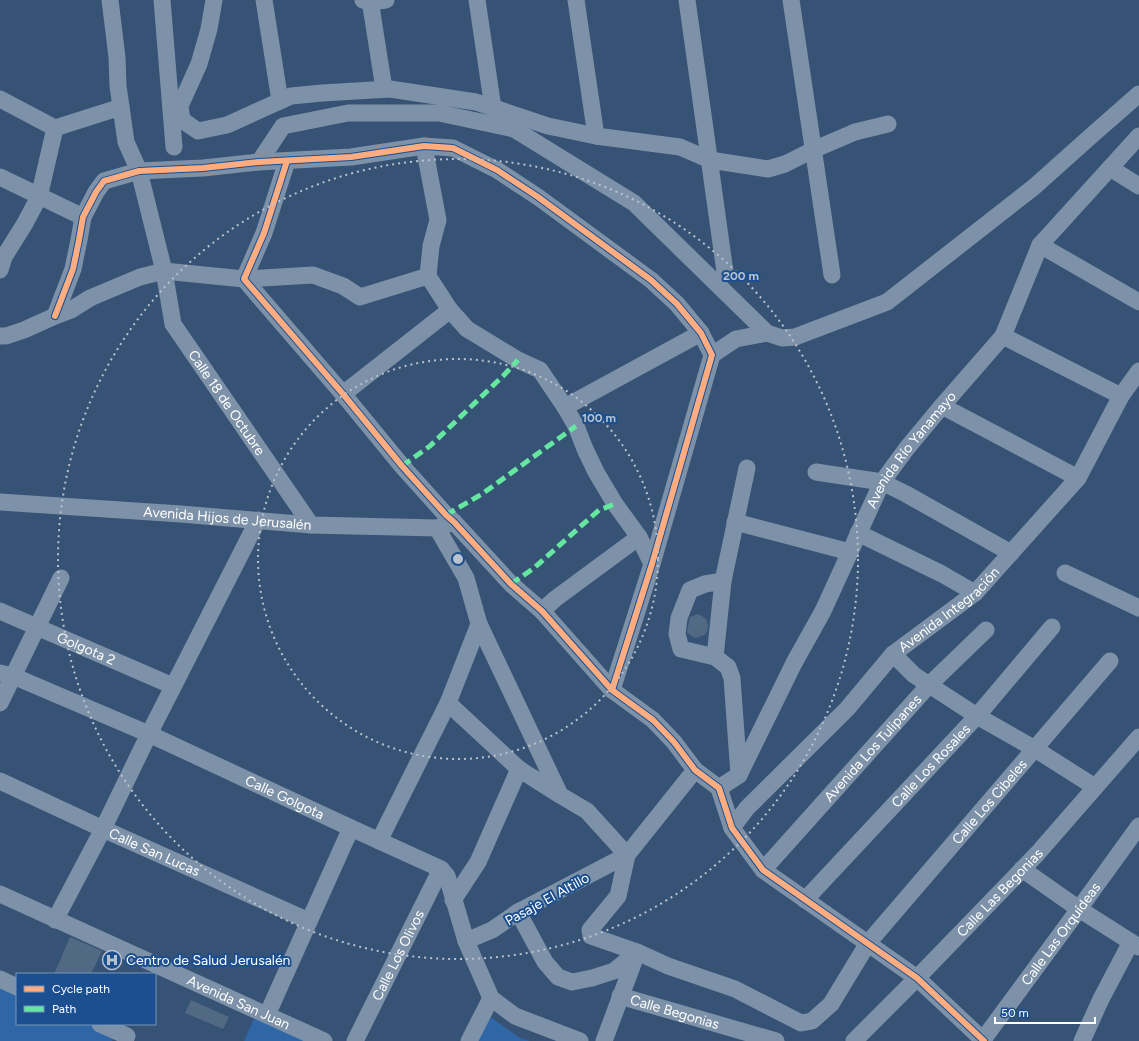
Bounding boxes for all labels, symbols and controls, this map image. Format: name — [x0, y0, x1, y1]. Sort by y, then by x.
text: 200 m — [723, 269, 759, 283]
street label: Calle 18 de Octubre — [184, 347, 269, 459]
street label: Avenida Río Yanamayo — [863, 388, 960, 511]
text: 100 m — [582, 411, 616, 425]
street label: Avenida Hijos de Jerusalén — [143, 504, 312, 534]
centre of rings — [451, 552, 465, 566]
street label: Avenida Integración — [895, 564, 1003, 656]
street label: Golgota 2 — [54, 629, 118, 669]
street label: Avenida Los Tulipanes — [820, 691, 925, 805]
street label: Calle Los Rosales — [888, 721, 974, 811]
street label: Calle Los Cibeles — [949, 756, 1031, 848]
street label: Calle Golgota — [242, 772, 327, 823]
street label: Calle San Lucas — [106, 825, 202, 880]
street label: Calle Las Begonias — [954, 845, 1047, 941]
street label: Pasaje El Altillo — [502, 869, 592, 930]
street label: Calle Las Orquídeas — [1018, 879, 1104, 989]
street label: Calle Los Olivos — [369, 907, 428, 1003]
hospital icon: Centro de Salud Jerusalén — [101, 949, 123, 971]
place label: Centro de Salud Jerusalén — [126, 952, 291, 969]
street label: Avenida San Juan — [184, 972, 293, 1033]
legend — [16, 973, 156, 1025]
text: Cycle path — [52, 982, 110, 996]
street label: Calle Begonias — [628, 991, 721, 1033]
scale bar — [995, 999, 1095, 1025]
text: Path — [52, 1002, 76, 1016]
text: 50 m — [1001, 1006, 1029, 1020]

